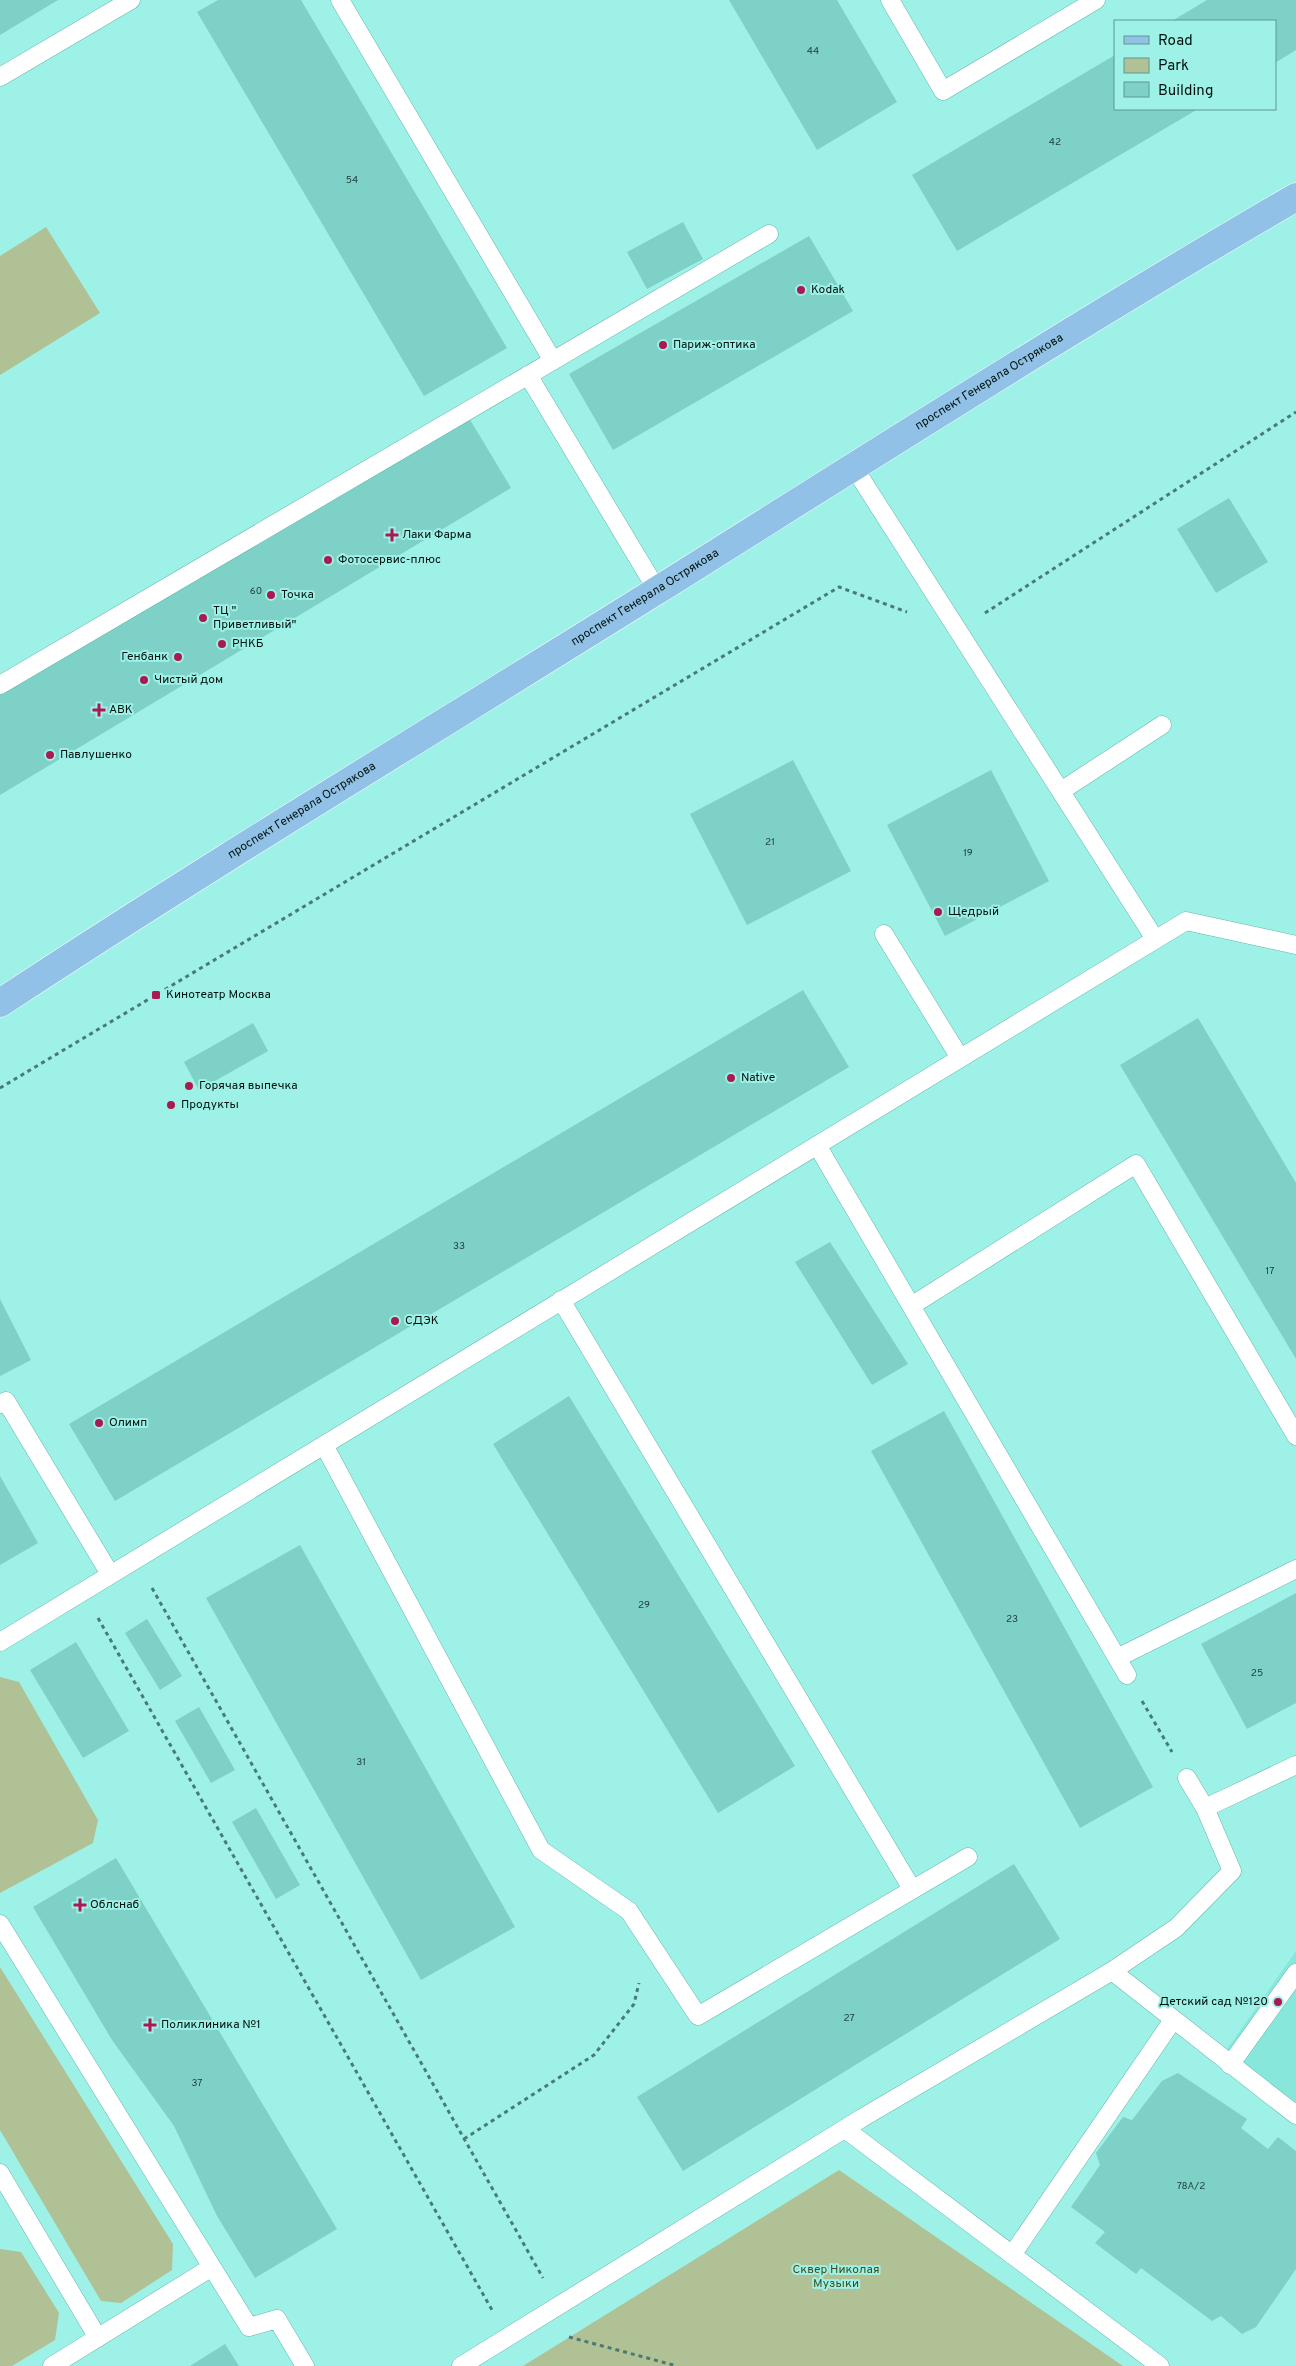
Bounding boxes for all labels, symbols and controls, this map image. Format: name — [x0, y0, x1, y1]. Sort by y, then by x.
legend — [1114, 20, 1276, 110]
text: Road — [1158, 32, 1193, 51]
house number: 44 — [807, 45, 819, 58]
text: Park — [1158, 57, 1189, 76]
text: Building — [1158, 82, 1213, 101]
house number: 42 — [1049, 136, 1061, 149]
house number: 54 — [346, 174, 358, 187]
place label: Kodak — [811, 282, 845, 298]
marker: Kodak — [795, 284, 807, 296]
street label: проспект Генерала Острякова — [912, 330, 1066, 434]
place label: Париж-оптика — [673, 337, 756, 353]
marker: Париж-оптика — [657, 339, 669, 351]
place label: Лаки Фарма — [402, 527, 471, 543]
marker: Лаки Фарма — [386, 529, 398, 541]
street label: проспект Генерала Острякова — [568, 545, 722, 650]
place label: Фотосервис-плюс — [338, 552, 441, 568]
marker: Фотосервис-плюс — [322, 554, 334, 566]
house number: 60 — [250, 585, 262, 598]
place label: Точка — [281, 587, 314, 603]
marker: Точка — [265, 589, 277, 601]
place label: ТЦ " Приветливый" — [213, 603, 296, 633]
marker: ТЦ " Приветливый" — [197, 612, 209, 624]
place label: РНКБ — [232, 636, 264, 652]
marker: РНКБ — [216, 638, 228, 650]
place label: Генбанк — [121, 649, 168, 665]
marker: Генбанк — [172, 651, 184, 663]
place label: Чистый дом — [154, 672, 223, 688]
marker: Чистый дом — [138, 674, 150, 686]
place label: АВК — [109, 702, 133, 718]
marker: АВК — [93, 704, 105, 716]
place label: Павлушенко — [60, 747, 132, 763]
marker: Павлушенко — [44, 749, 56, 761]
street label: проспект Генерала Острякова — [225, 759, 379, 863]
house number: 21 — [765, 836, 775, 849]
house number: 19 — [963, 847, 973, 860]
place label: Щедрый — [948, 904, 999, 920]
marker: Щедрый — [932, 906, 944, 918]
place label: Кинотеатр Москва — [166, 987, 271, 1003]
marker: Кинотеатр Москва — [150, 989, 162, 1001]
place label: Native — [741, 1070, 775, 1086]
marker: Native — [725, 1072, 737, 1084]
place label: Горячая выпечка — [199, 1078, 298, 1094]
marker: Горячая выпечка — [183, 1080, 195, 1092]
place label: Продукты — [181, 1097, 239, 1113]
marker: Продукты — [165, 1099, 177, 1111]
house number: 33 — [453, 1240, 465, 1253]
house number: 17 — [1266, 1265, 1274, 1278]
place label: СДЭК — [405, 1313, 439, 1329]
marker: СДЭК — [389, 1315, 401, 1327]
place label: Олимп — [109, 1415, 147, 1431]
marker: Олимп — [93, 1417, 105, 1429]
house number: 29 — [638, 1599, 650, 1612]
house number: 23 — [1006, 1613, 1018, 1626]
house number: 25 — [1251, 1667, 1263, 1680]
house number: 31 — [356, 1756, 366, 1769]
place label: Облснаб — [90, 1897, 140, 1913]
marker: Облснаб — [74, 1899, 86, 1911]
place label: Детский сад №120 — [1159, 1994, 1268, 2010]
marker: Детский сад №120 — [1272, 1996, 1284, 2008]
house number: 27 — [843, 2012, 855, 2025]
place label: Поликлиника №1 — [161, 2017, 261, 2033]
marker: Поликлиника №1 — [143, 2018, 157, 2032]
house number: 37 — [191, 2077, 203, 2090]
house number: 78А/2 — [1177, 2180, 1205, 2193]
park label: Сквер Николая Музыки — [793, 2262, 879, 2292]

